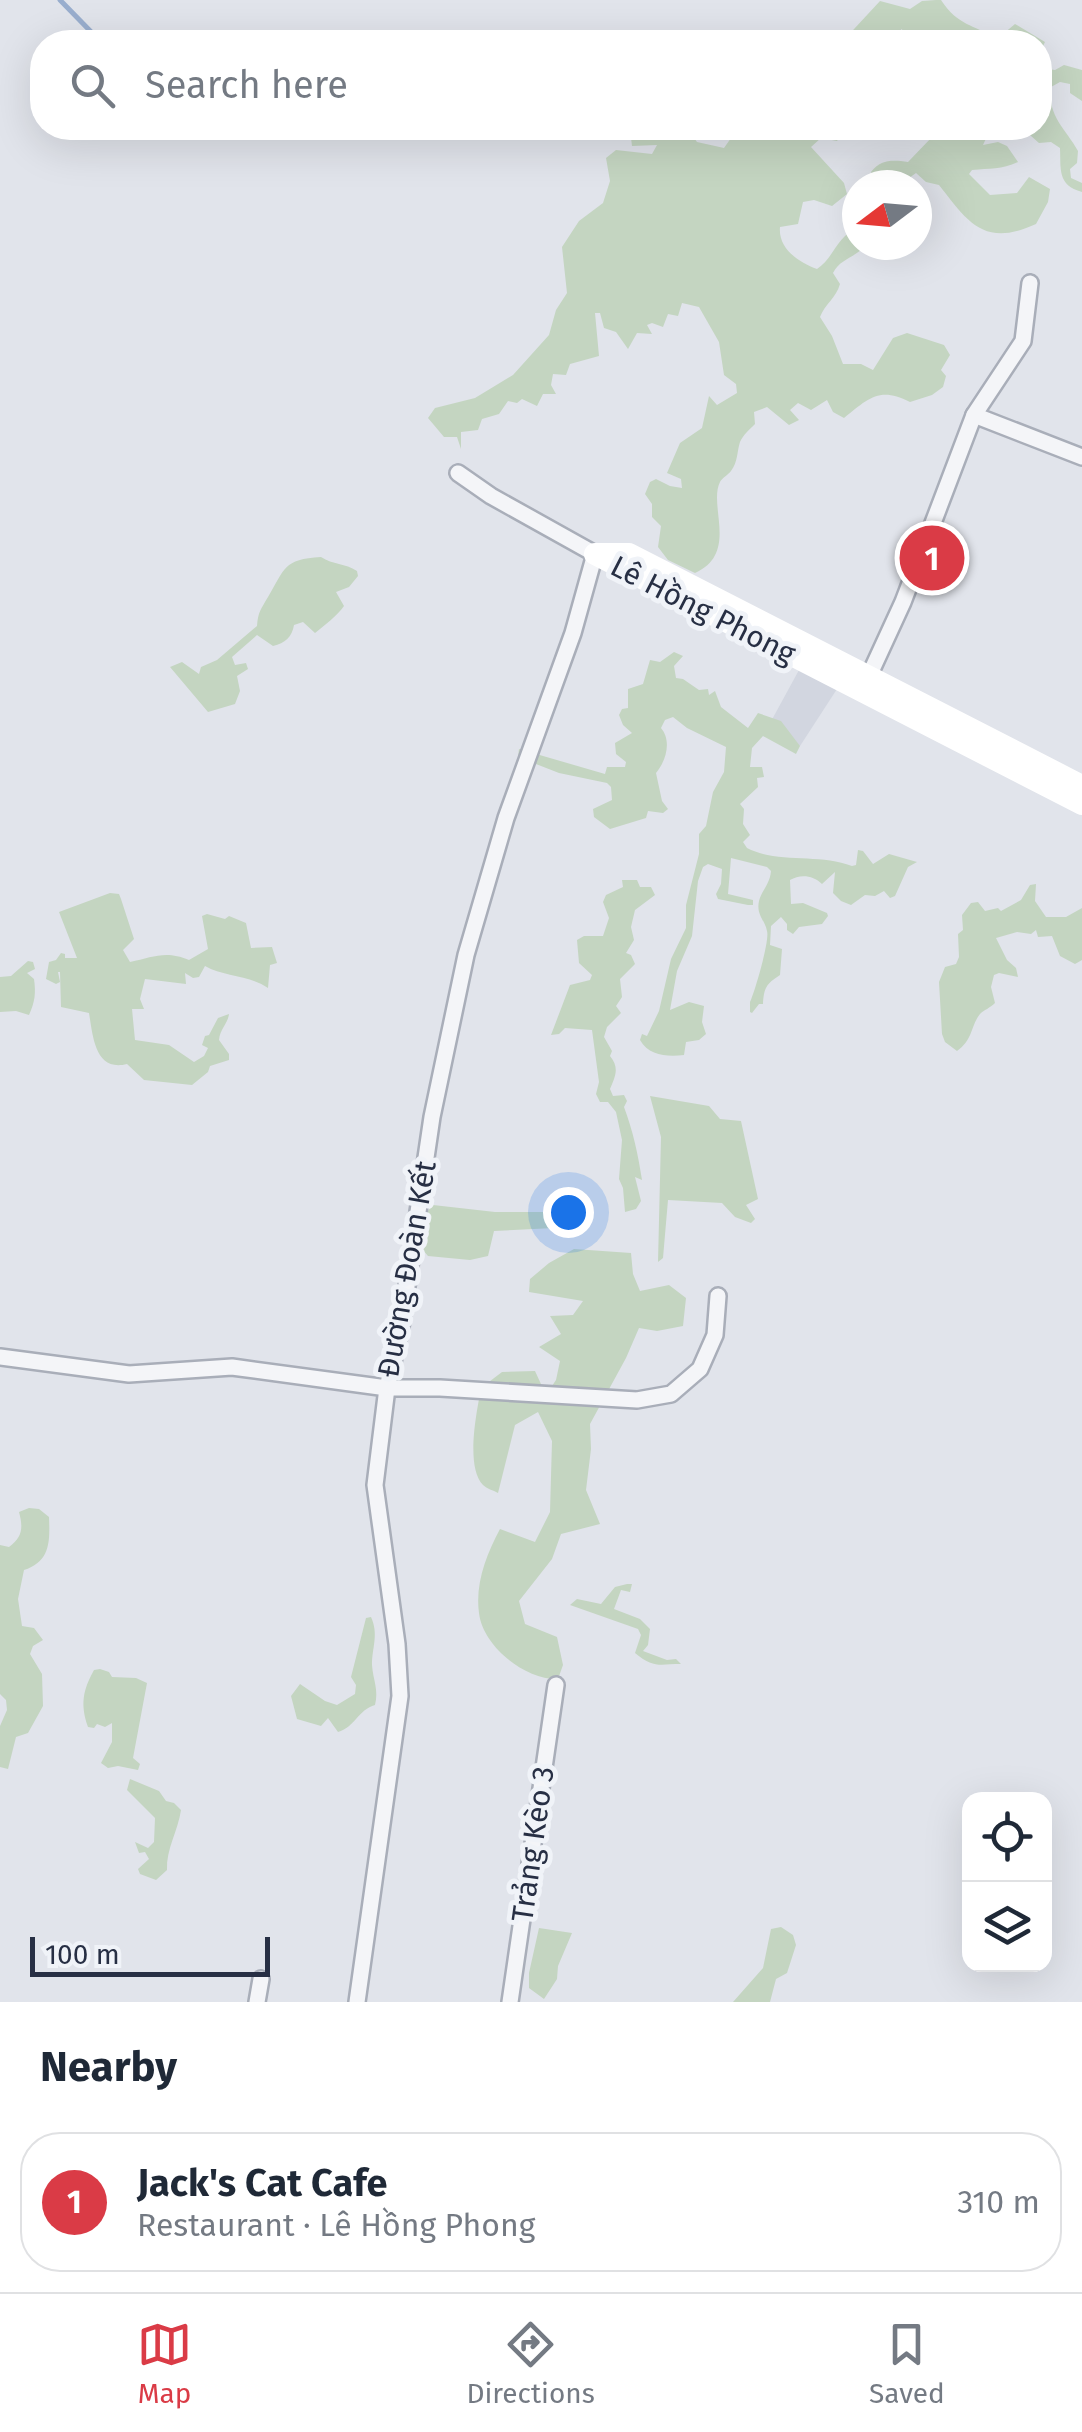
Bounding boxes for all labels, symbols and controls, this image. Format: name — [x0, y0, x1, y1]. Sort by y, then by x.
search box — [30, 30, 1052, 140]
icon: search — [65, 58, 120, 113]
text: Search here — [145, 62, 348, 108]
north arrow — [842, 170, 932, 260]
pin: 1 — [900, 520, 964, 596]
street label: Lê Hồng Phong — [605, 548, 802, 672]
street label: Đường Đoàn Kết — [370, 1158, 444, 1380]
your location — [543, 1187, 594, 1238]
street label: Trảng Kèo 3 — [504, 1764, 562, 1924]
map controls — [962, 1792, 1052, 1972]
button: locate — [962, 1792, 1052, 1882]
button: layers — [962, 1882, 1052, 1972]
scale bar — [30, 1932, 270, 1976]
text: 100 m — [45, 1938, 120, 1971]
text: Nearby — [40, 2042, 177, 2092]
text: Jack's Cat Cafe — [137, 2160, 387, 2206]
text: 1 — [67, 2183, 82, 2221]
text: 310 m — [957, 2183, 1040, 2221]
text: Restaurant · Lê Hồng Phong — [137, 2206, 535, 2244]
tab: Map — [137, 2317, 192, 2410]
tab: Directions — [466, 2317, 595, 2410]
tab: Saved — [869, 2317, 945, 2410]

